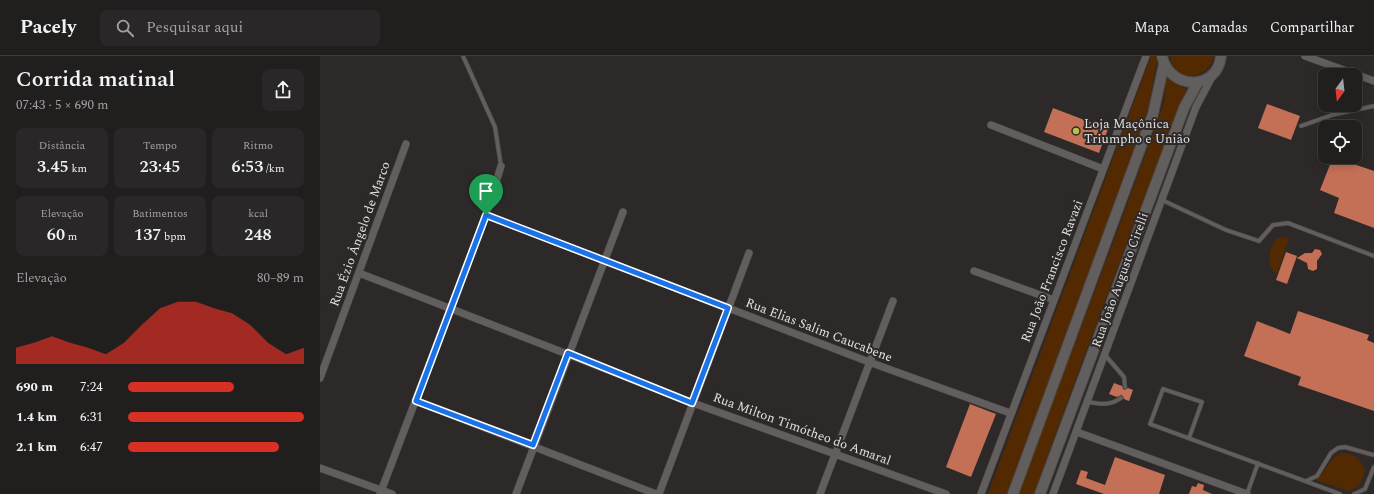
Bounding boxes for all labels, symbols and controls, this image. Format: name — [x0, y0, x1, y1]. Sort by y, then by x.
search box — [100, 10, 380, 46]
text: Pacely — [20, 13, 76, 42]
text: Pesquisar aqui — [146, 16, 243, 39]
icon: search — [114, 17, 136, 39]
text: Mapa — [1134, 17, 1169, 38]
text: Camadas — [1191, 17, 1248, 38]
text: Compartilhar — [1270, 17, 1354, 38]
text: Corrida matinal — [16, 63, 175, 96]
north arrow — [1318, 68, 1362, 112]
map controls — [1318, 68, 1362, 164]
button: share — [262, 69, 304, 111]
text: 07:43 · 5 × 690 m — [16, 95, 108, 115]
place label: Loja Maçônica Triumpho e União — [1084, 114, 1190, 149]
button: locate — [1318, 120, 1362, 164]
marker: Loja Maçônica Triumpho e União — [1071, 126, 1081, 136]
text: Distância — [39, 137, 85, 154]
text: Tempo — [143, 137, 177, 154]
text: Ritmo — [243, 137, 273, 154]
text: 3.45 — [37, 154, 69, 180]
text: 23:45 — [140, 154, 180, 180]
text: 6:53 — [232, 154, 263, 180]
street label: Rua Ézio Ângelo de Marco — [324, 159, 396, 309]
text: km — [69, 160, 87, 177]
text: /km — [263, 160, 284, 177]
pin — [469, 174, 503, 215]
icon: arrive — [475, 180, 497, 202]
street label: Rua João Francisco Ravazi — [1016, 197, 1088, 345]
text: Elevação — [41, 205, 83, 222]
text: Batimentos — [132, 205, 188, 222]
text: kcal — [248, 205, 268, 222]
street label: Rua João Augusto Cirelli — [1086, 210, 1154, 350]
text: 60 — [47, 222, 65, 248]
text: 137 — [134, 222, 161, 248]
text: 248 — [244, 222, 272, 248]
text: m — [65, 228, 77, 245]
text: bpm — [161, 228, 186, 245]
text: Elevação — [16, 268, 67, 288]
text: 80–89 m — [257, 268, 304, 288]
street label: Rua Elias Salim Caucabene — [743, 293, 895, 367]
text: 690 m — [16, 377, 53, 397]
text: 7:24 — [80, 377, 103, 397]
street label: Rua Milton Timótheo do Amaral — [710, 387, 894, 471]
text: 1.4 km — [16, 407, 57, 427]
text: 6:31 — [80, 407, 103, 427]
text: 2.1 km — [16, 437, 57, 457]
text: 6:47 — [80, 437, 103, 457]

